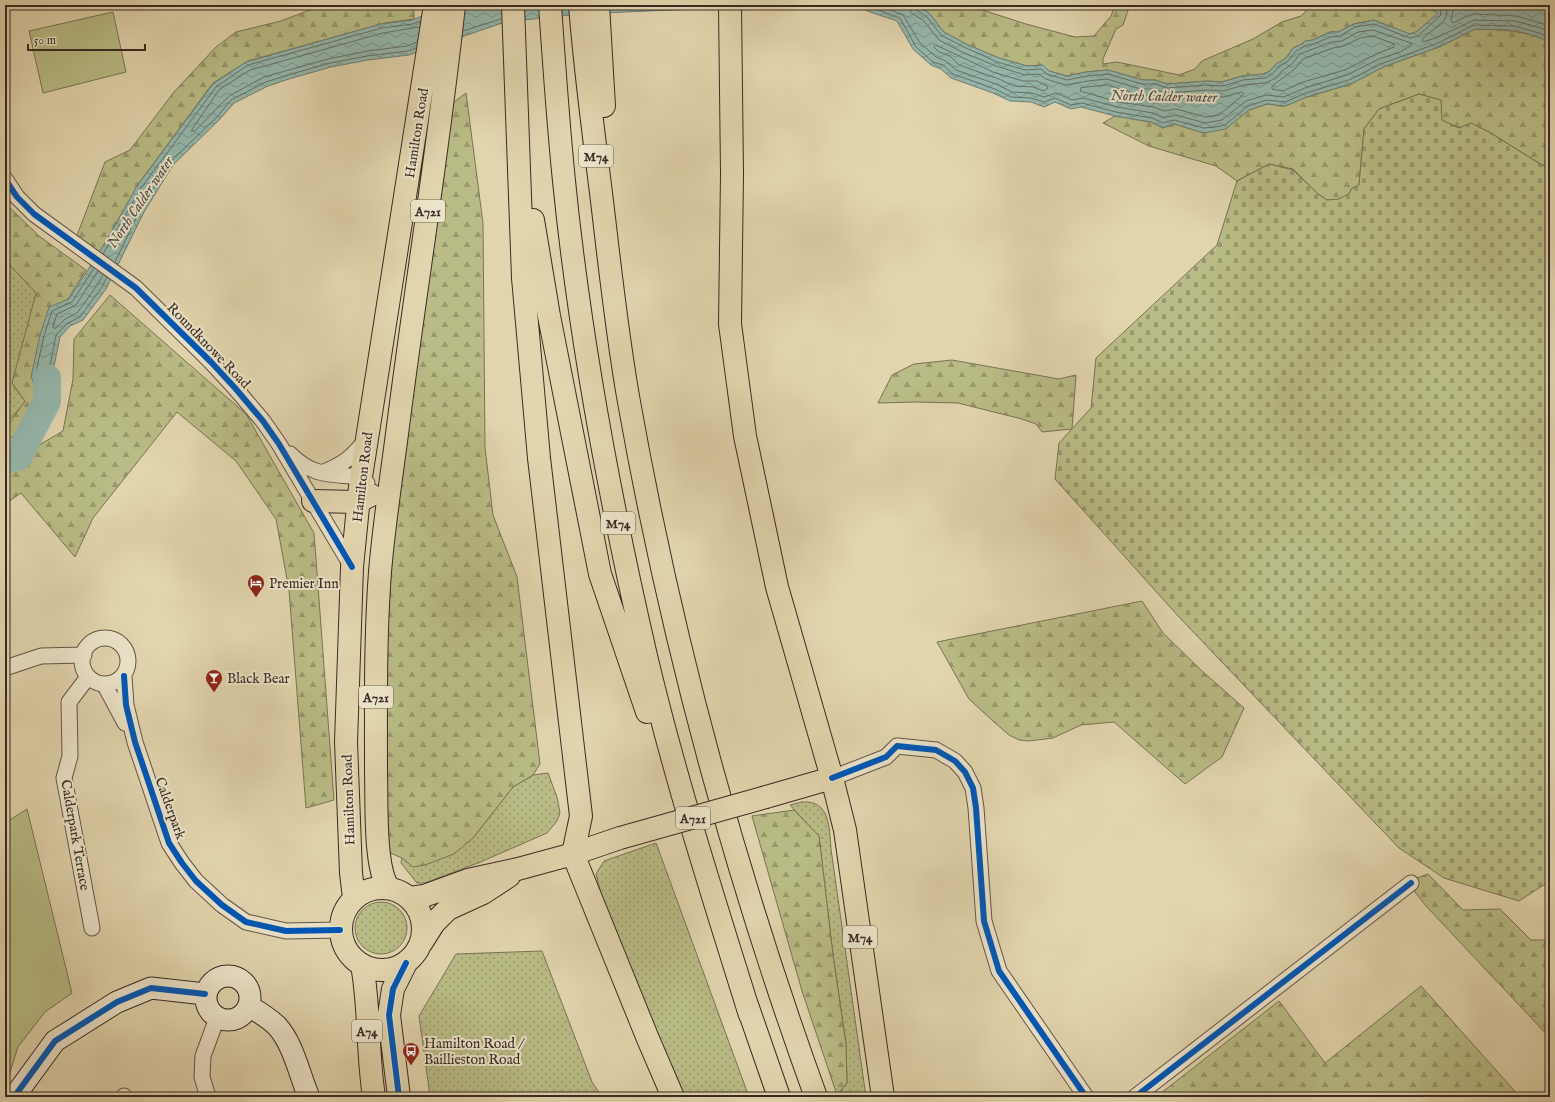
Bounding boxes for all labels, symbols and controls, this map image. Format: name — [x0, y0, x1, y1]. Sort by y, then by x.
scale bar — [28, 26, 145, 52]
text: 50 m — [34, 33, 56, 48]
street label: Hamilton Road — [401, 86, 433, 179]
water label: North Calder water — [1111, 86, 1218, 107]
road number: M74 — [579, 145, 613, 167]
water label: North Calder water — [103, 152, 179, 252]
road number: A721 — [411, 200, 445, 222]
street label: Roundknowe Road — [163, 299, 254, 393]
street label: Hamilton Road — [349, 430, 378, 523]
road number: M74 — [601, 512, 635, 534]
hotel icon: Premier Inn — [246, 573, 266, 598]
place label: Premier Inn — [269, 575, 339, 593]
bar icon: Black Bear — [204, 668, 224, 693]
place label: Black Bear — [227, 670, 290, 688]
road number: A721 — [359, 686, 393, 708]
street label: Hamilton Road — [338, 754, 360, 846]
street label: Calderpark — [150, 775, 190, 842]
street label: Calderpark Terrace — [56, 778, 94, 893]
road number: A721 — [676, 807, 710, 829]
road number: M74 — [843, 926, 877, 948]
road number: A74 — [352, 1020, 382, 1042]
place label: Hamilton Road / Baillieston Road — [424, 1035, 525, 1069]
bus stop icon: Hamilton Road / Baillieston Road — [401, 1041, 421, 1066]

